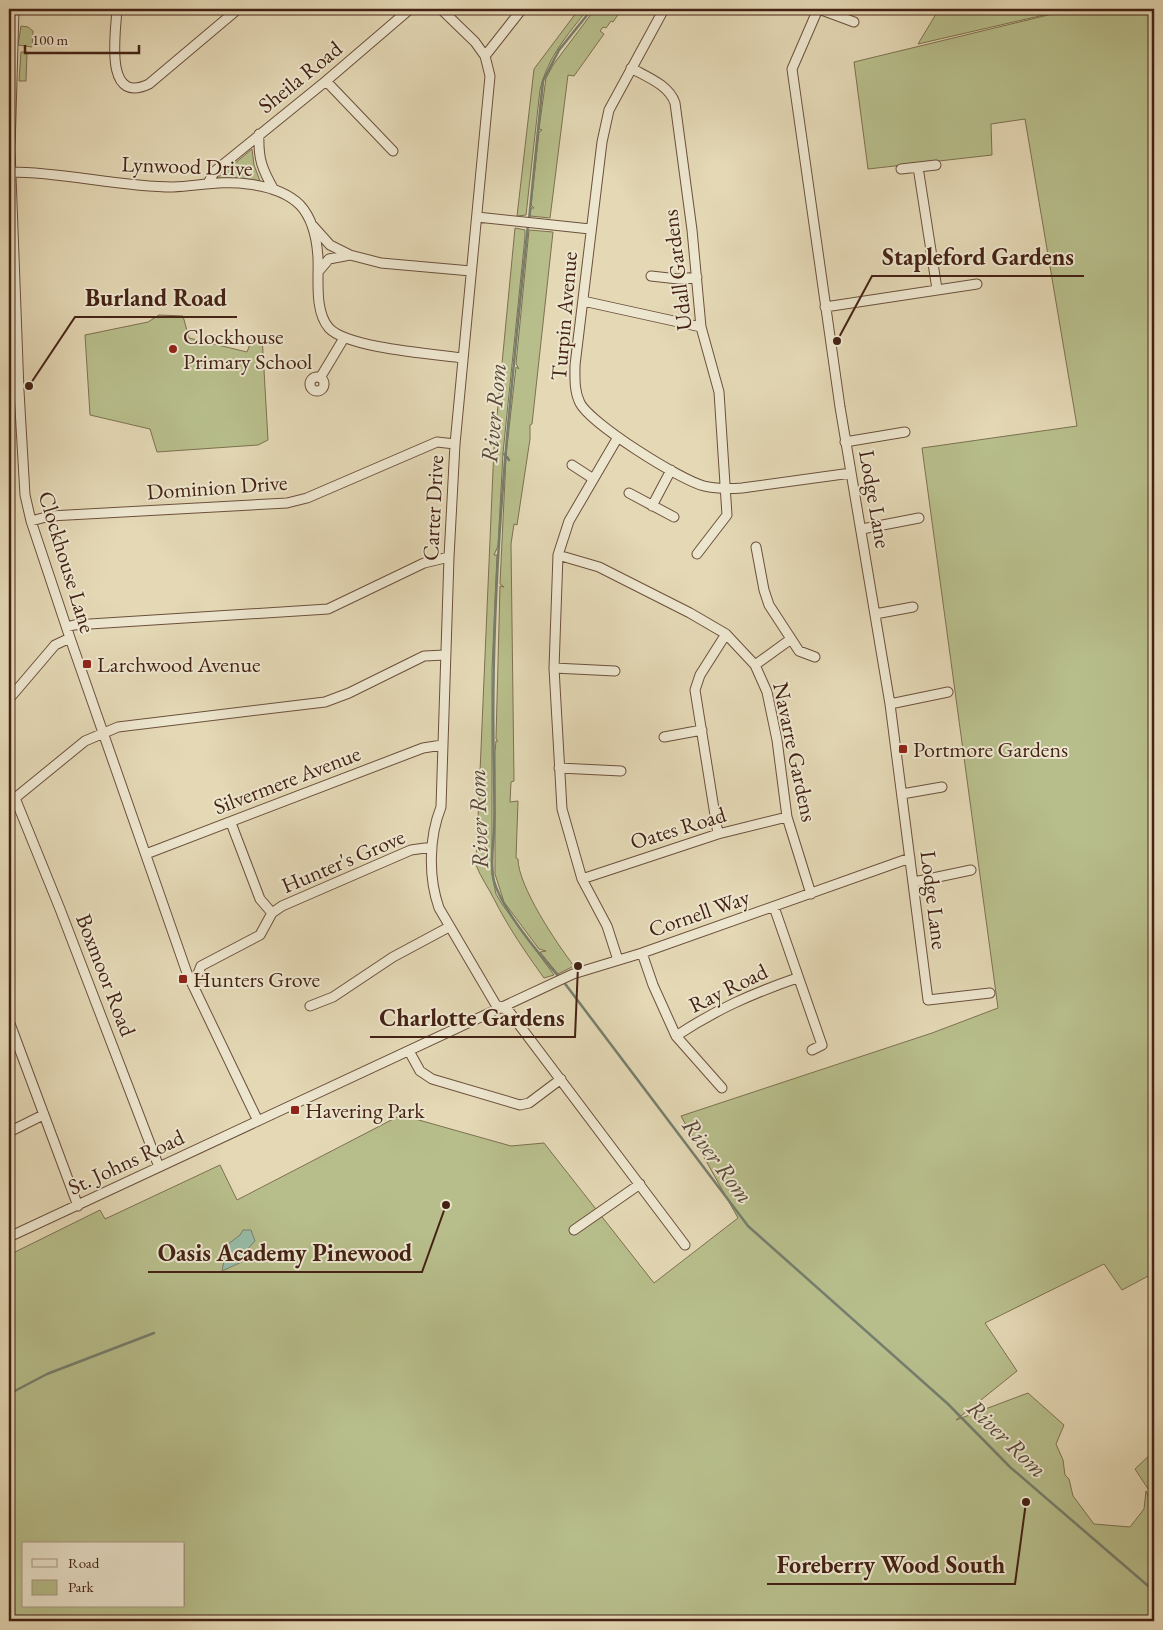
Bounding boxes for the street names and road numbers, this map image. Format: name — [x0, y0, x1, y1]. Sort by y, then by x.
street label: Sheila Road — [252, 34, 349, 120]
street label: Lynwood Drive — [121, 149, 254, 183]
street label: Udall Gardens — [655, 208, 699, 332]
street label: Turpin Avenue — [544, 250, 584, 382]
street label: Lodge Lane — [852, 448, 898, 551]
street label: Carter Drive — [416, 454, 450, 562]
street label: Dominion Drive — [146, 468, 289, 506]
street label: Clockhouse Lane — [32, 488, 102, 637]
street label: Navarre Gardens — [766, 679, 824, 825]
street label: Silvermere Avenue — [209, 739, 365, 821]
street label: Oates Road — [627, 799, 730, 856]
street label: Hunter's Grove — [277, 822, 410, 900]
street label: Lodge Lane — [914, 849, 954, 951]
street label: Cornell Way — [645, 882, 754, 944]
street label: Boxmoor Road — [69, 910, 143, 1041]
street label: Ray Road — [684, 956, 773, 1020]
street label: St. Johns Road — [63, 1122, 190, 1202]

